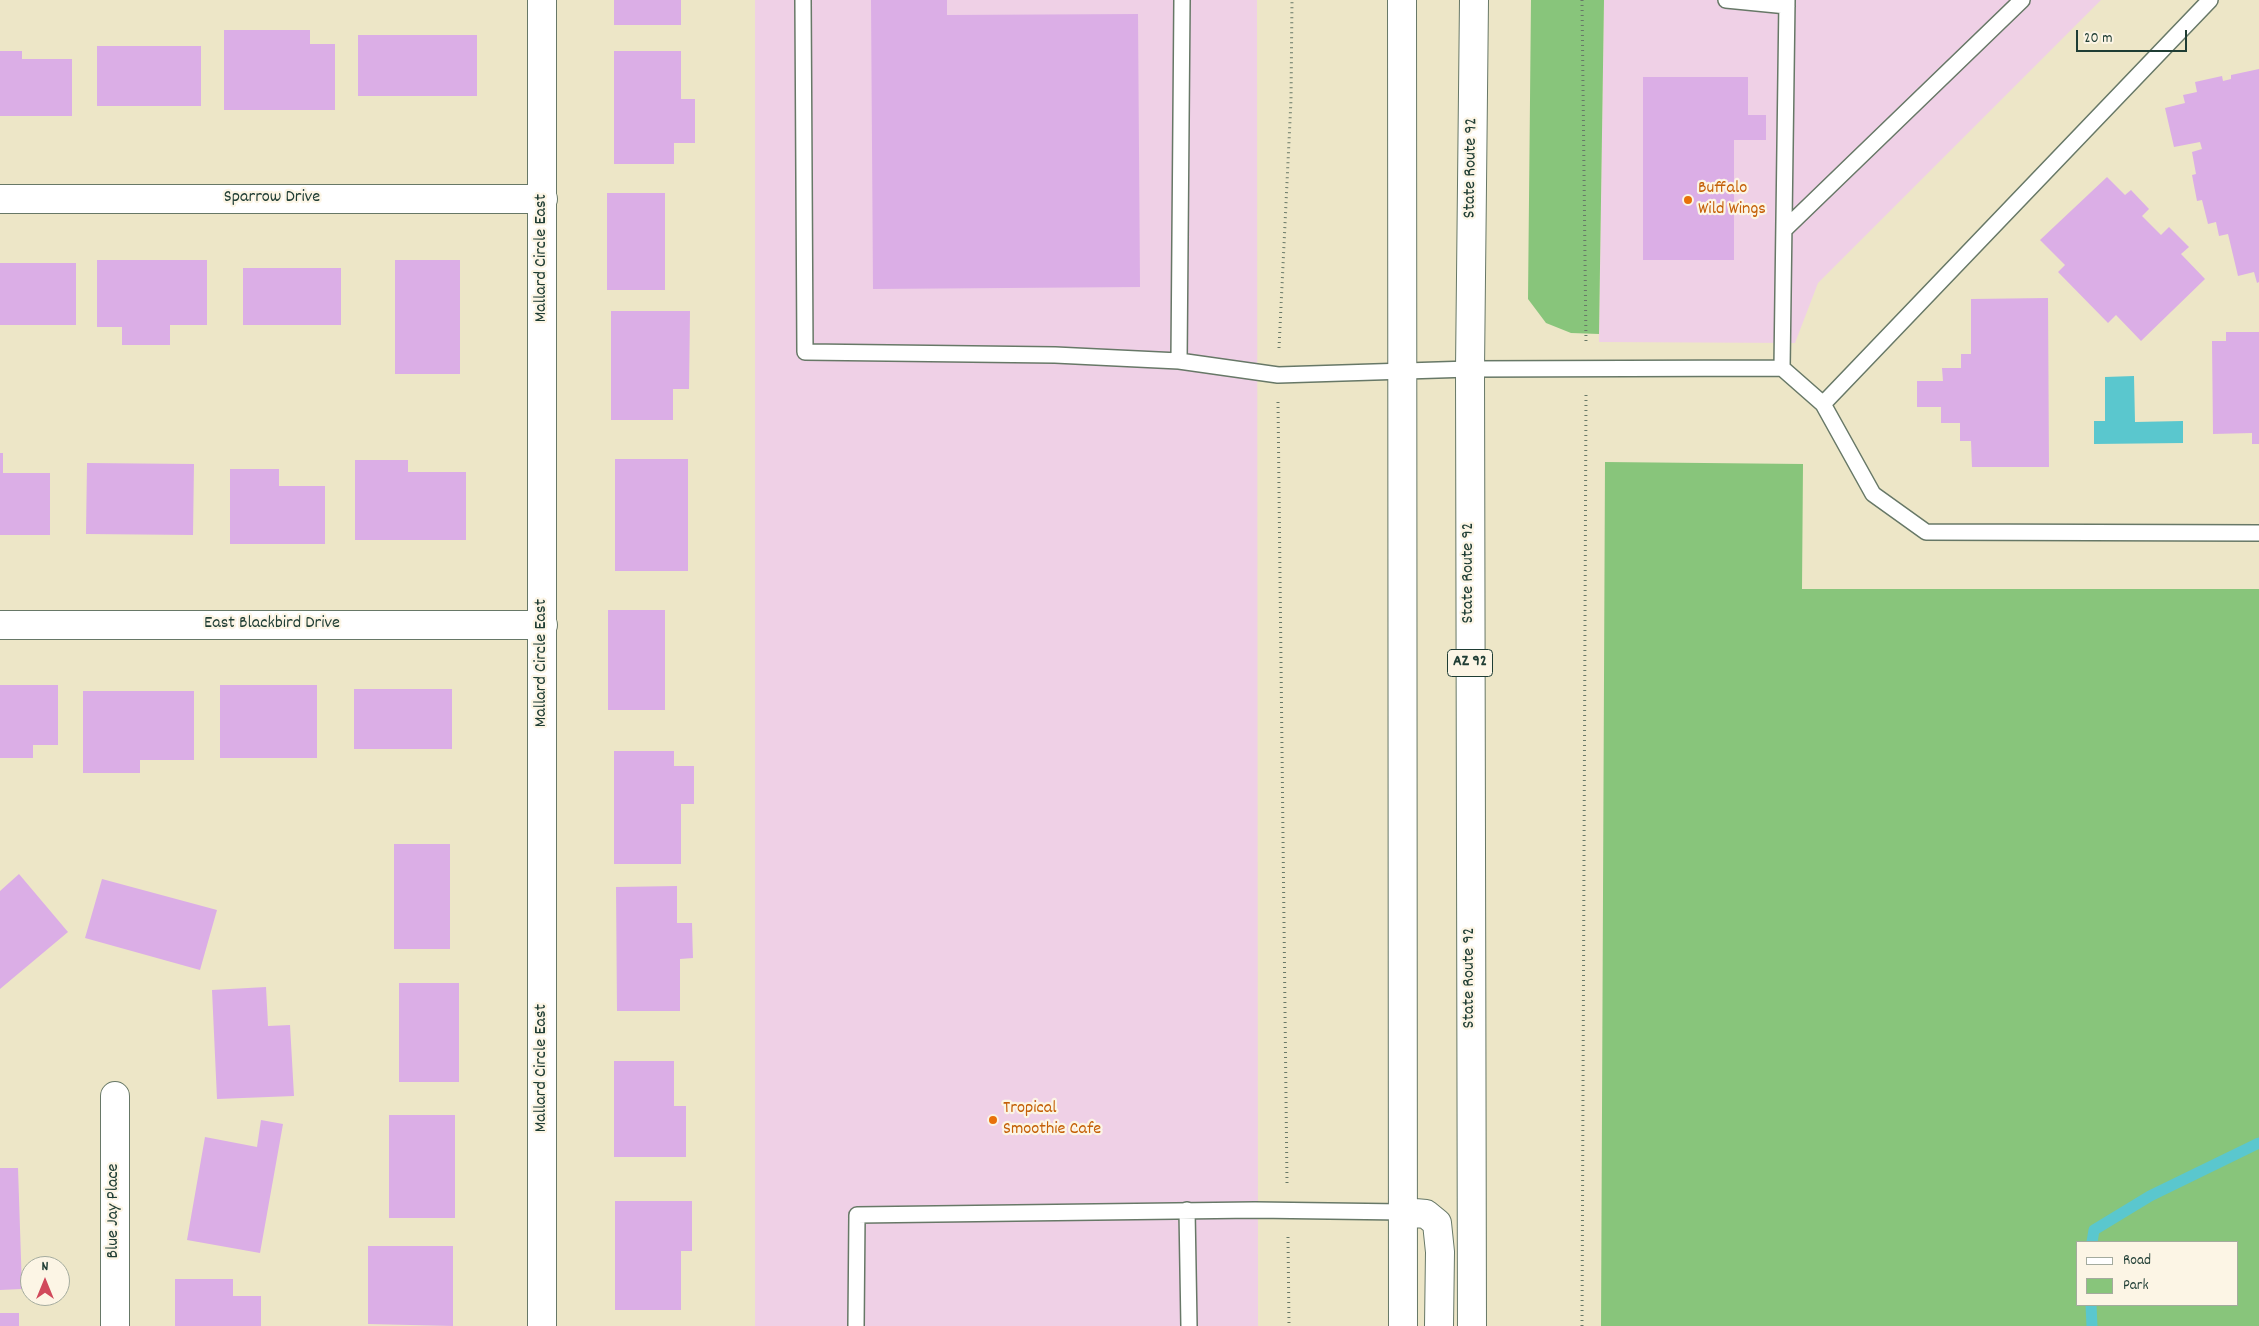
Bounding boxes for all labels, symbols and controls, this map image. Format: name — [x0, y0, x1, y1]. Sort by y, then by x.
scale bar — [2079, 20, 2190, 52]
text: 20 m — [2084, 28, 2112, 50]
street label: State Route 92 — [1460, 117, 1484, 219]
place label: Buffalo Wild Wings — [1698, 179, 1766, 222]
street label: Sparrow Drive — [224, 188, 320, 210]
street label: Mallard Circle East — [532, 194, 554, 322]
marker: Buffalo Wild Wings — [1682, 194, 1694, 206]
street label: State Route 92 — [1459, 522, 1481, 624]
street label: Mallard Circle East — [532, 599, 554, 727]
street label: East Blackbird Drive — [204, 614, 340, 636]
road number: AZ 92 — [1448, 650, 1492, 676]
street label: State Route 92 — [1460, 927, 1482, 1029]
street label: Mallard Circle East — [532, 1004, 554, 1132]
place label: Tropical Smoothie Cafe — [1003, 1099, 1101, 1142]
marker: Tropical Smoothie Cafe — [987, 1114, 999, 1126]
street label: Blue Jay Place — [104, 1163, 126, 1259]
legend — [2076, 1241, 2239, 1306]
text: Road — [2123, 1250, 2151, 1272]
north arrow — [20, 1256, 70, 1306]
text: N — [42, 1257, 48, 1277]
text: Park — [2123, 1275, 2149, 1297]

